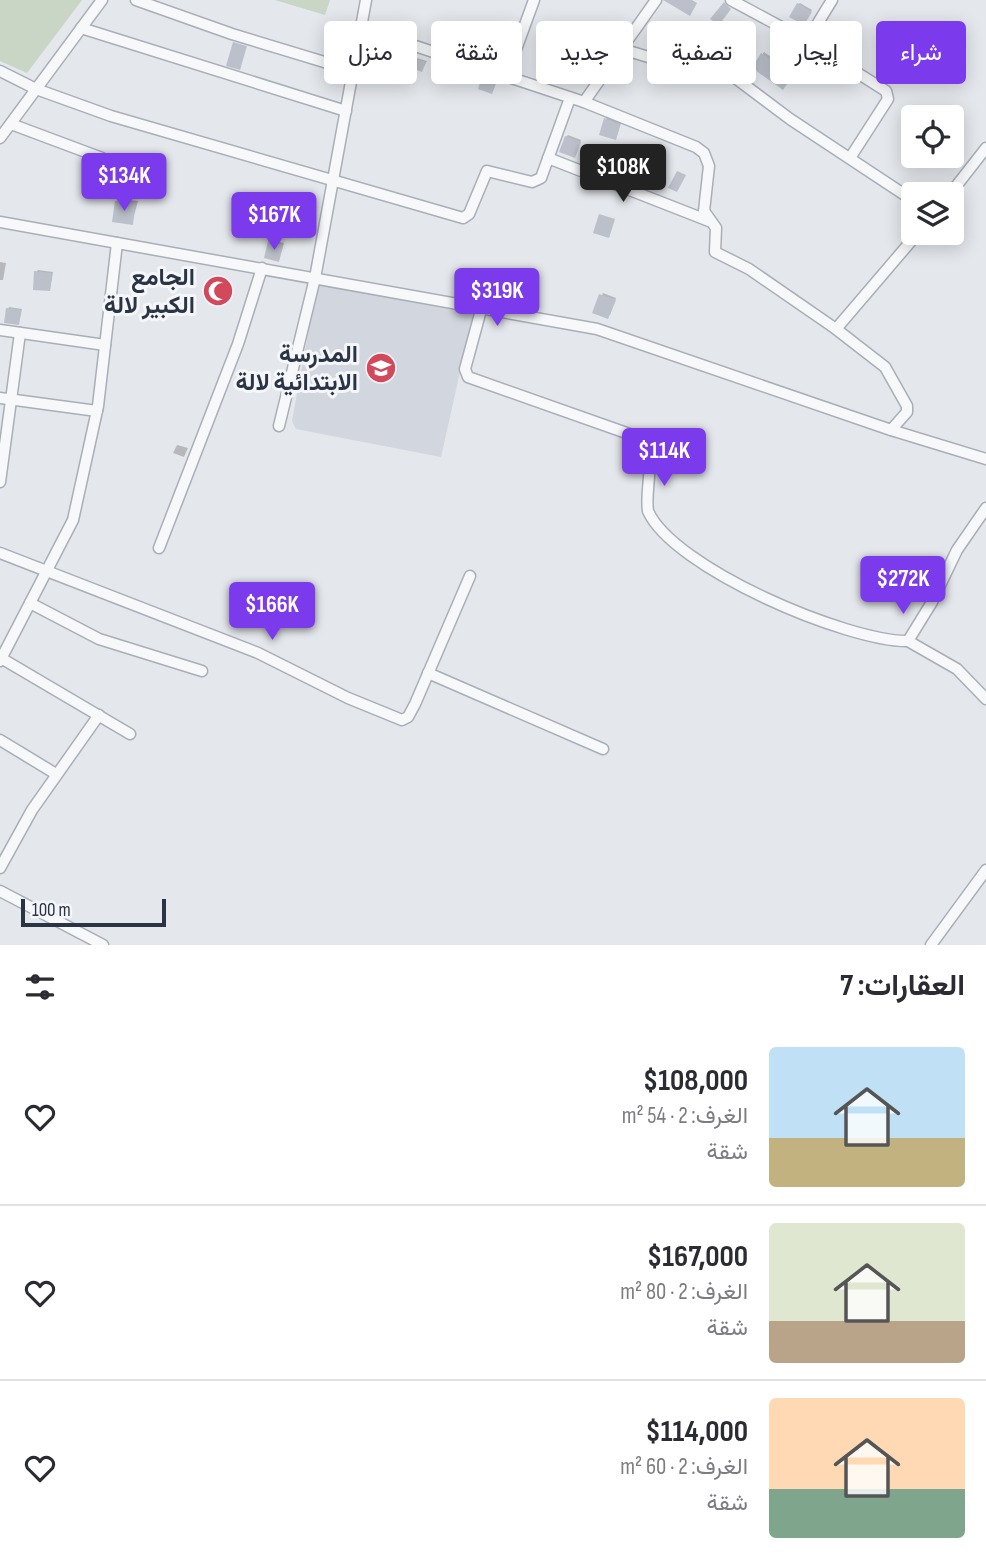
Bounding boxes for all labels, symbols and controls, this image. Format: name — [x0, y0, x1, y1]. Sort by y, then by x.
chip: منزل — [324, 21, 417, 84]
chip: شقة — [431, 21, 522, 84]
chip: جديد — [536, 21, 633, 84]
chip: تصفية — [647, 21, 756, 84]
chip: إيجار — [770, 21, 862, 84]
chip: شراء — [876, 21, 966, 84]
map controls — [901, 105, 964, 245]
button: locate — [901, 105, 964, 168]
pin: $108K — [574, 144, 672, 204]
text: $108K — [596, 153, 650, 181]
pin: $134K — [75, 154, 173, 213]
text: $134K — [97, 162, 151, 190]
button: layers — [901, 182, 964, 245]
pin: $167K — [225, 192, 323, 252]
text: $167K — [247, 201, 301, 229]
place label: الجامع الكبير لالة — [104, 263, 195, 320]
pin: $319K — [448, 268, 546, 328]
mosque icon: الجامع الكبير لالة — [201, 274, 235, 308]
text: $319K — [470, 277, 524, 305]
place label: المدرسة الابتدائية لالة — [235, 340, 358, 397]
school or university icon: المدرسة الابتدائية لالة — [364, 351, 398, 385]
pin: $114K — [615, 428, 713, 488]
text: $114K — [638, 437, 690, 465]
pin: $272K — [854, 556, 952, 616]
text: $272K — [876, 565, 930, 593]
pin: $166K — [223, 582, 321, 642]
text: $166K — [245, 591, 299, 619]
scale bar — [21, 896, 166, 928]
text: 100 m — [32, 899, 71, 922]
icon: filters — [21, 968, 59, 1006]
text: العقارات: 7 — [840, 968, 965, 1004]
text: $108,000 — [643, 1063, 748, 1099]
icon: home — [825, 1075, 909, 1159]
icon: heart — [21, 1098, 59, 1136]
text: الغرف: 2 · 54 m² — [622, 1102, 748, 1130]
text: شقة — [706, 1138, 748, 1166]
text: $167,000 — [647, 1239, 748, 1275]
icon: home — [825, 1251, 909, 1335]
icon: heart — [21, 1274, 59, 1312]
text: الغرف: 2 · 80 m² — [620, 1278, 748, 1306]
text: شقة — [706, 1314, 748, 1342]
text: $114,000 — [645, 1414, 748, 1450]
icon: home — [825, 1426, 909, 1510]
icon: heart — [21, 1449, 59, 1487]
text: الغرف: 2 · 60 m² — [620, 1453, 748, 1481]
text: شقة — [706, 1489, 748, 1517]

